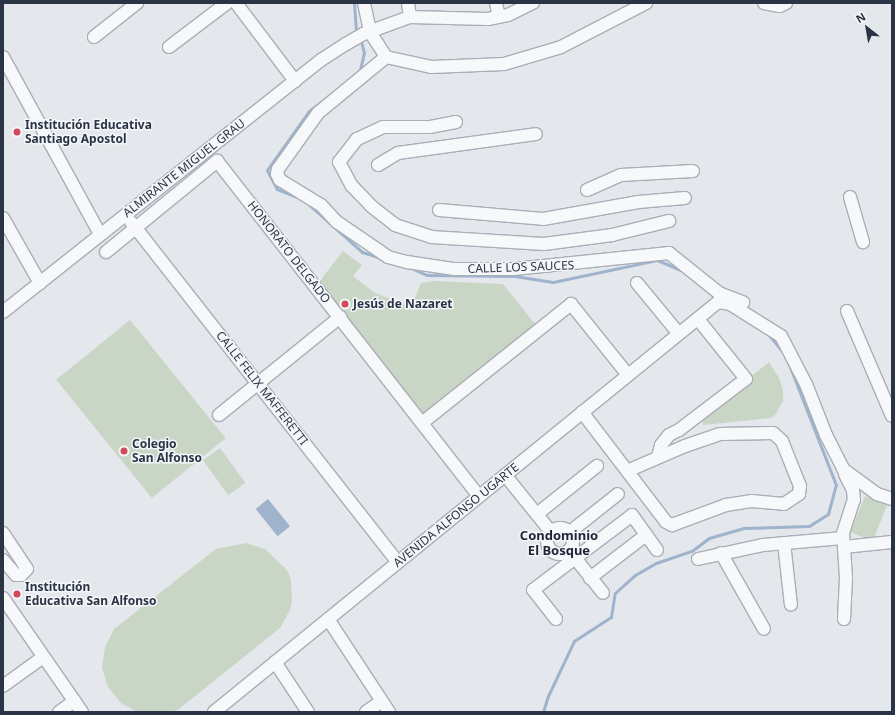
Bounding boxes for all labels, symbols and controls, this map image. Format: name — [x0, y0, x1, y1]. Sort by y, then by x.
north arrow — [847, 8, 887, 48]
text: N — [853, 9, 868, 26]
street label: ALMIRANTE MIGUEL GRAU — [120, 116, 248, 220]
place label: Institución Educativa Santiago Apostol — [25, 118, 152, 146]
marker: Institución Educativa Santiago Apostol — [12, 127, 22, 137]
street label: HONORATO DELGADO — [245, 198, 333, 306]
street label: CALLE LOS SAUCES — [467, 258, 575, 276]
place label: Jesús de Nazaret — [353, 297, 453, 311]
marker: Jesús de Nazaret — [340, 299, 350, 309]
street label: CALLE FELIX MAFFERETTI — [213, 328, 311, 448]
place label: Colegio San Alfonso — [132, 437, 202, 465]
marker: Colegio San Alfonso — [119, 446, 129, 456]
street label: AVENIDA ALFONSO UGARTE — [390, 460, 522, 570]
district label: Condominio El Bosque — [520, 528, 598, 559]
place label: Institución Educativa San Alfonso — [25, 580, 157, 608]
marker: Institución Educativa San Alfonso — [12, 589, 22, 599]

